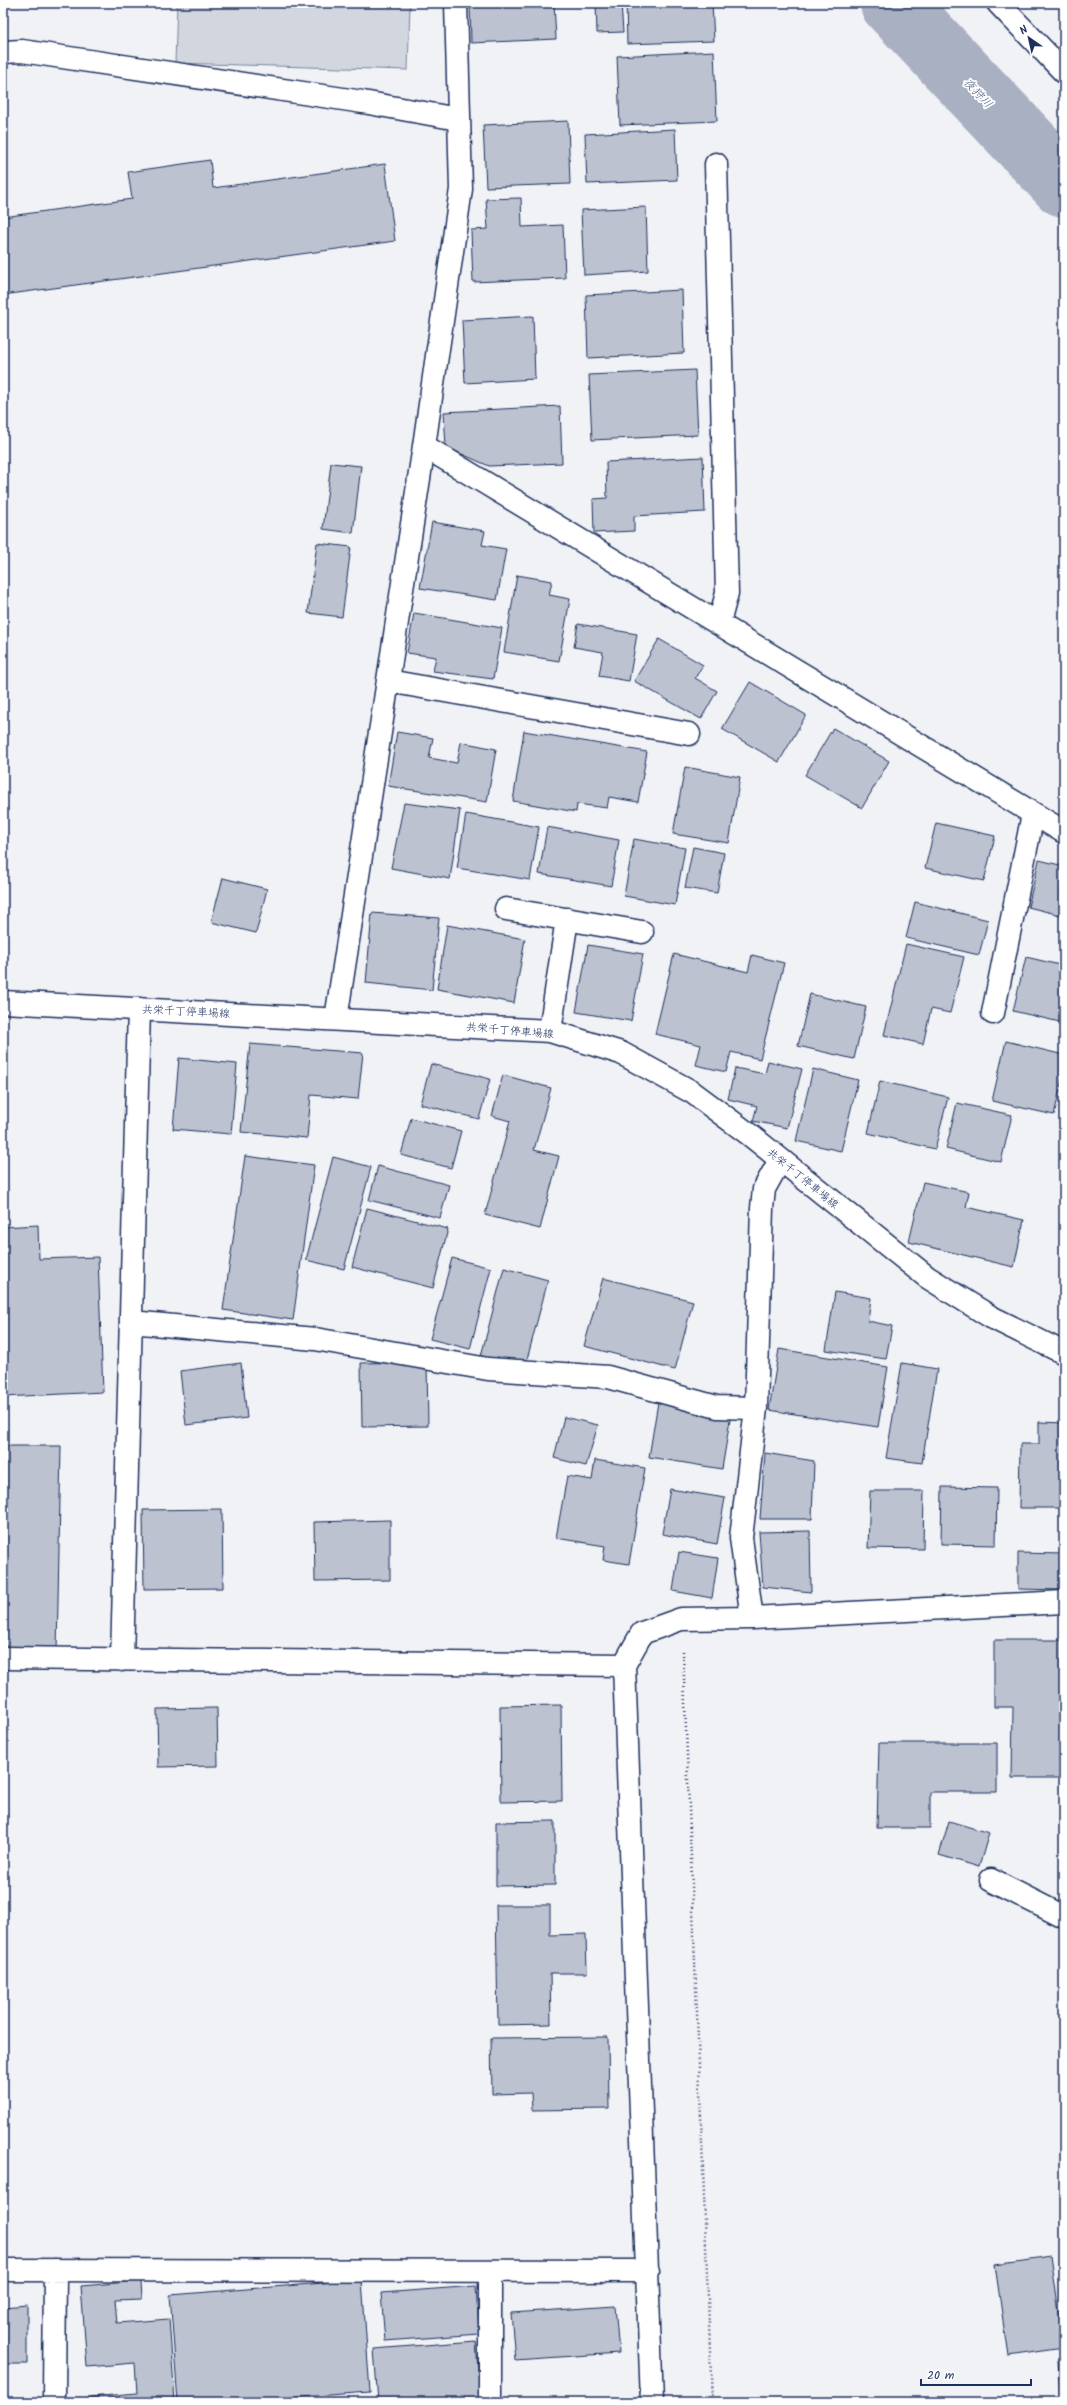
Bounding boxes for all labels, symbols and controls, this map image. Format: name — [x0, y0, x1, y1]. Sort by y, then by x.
north arrow — [1009, 18, 1049, 58]
text: N — [1016, 21, 1032, 40]
water label: 夜狩川 — [958, 74, 997, 113]
street label: 共栄千丁停車場線 — [142, 1001, 230, 1023]
street label: 共栄千丁停車場線 — [465, 1018, 555, 1044]
street label: 共栄千丁停車場線 — [763, 1144, 842, 1213]
scale bar — [921, 2361, 1031, 2387]
text: 20 m — [927, 2366, 955, 2385]

